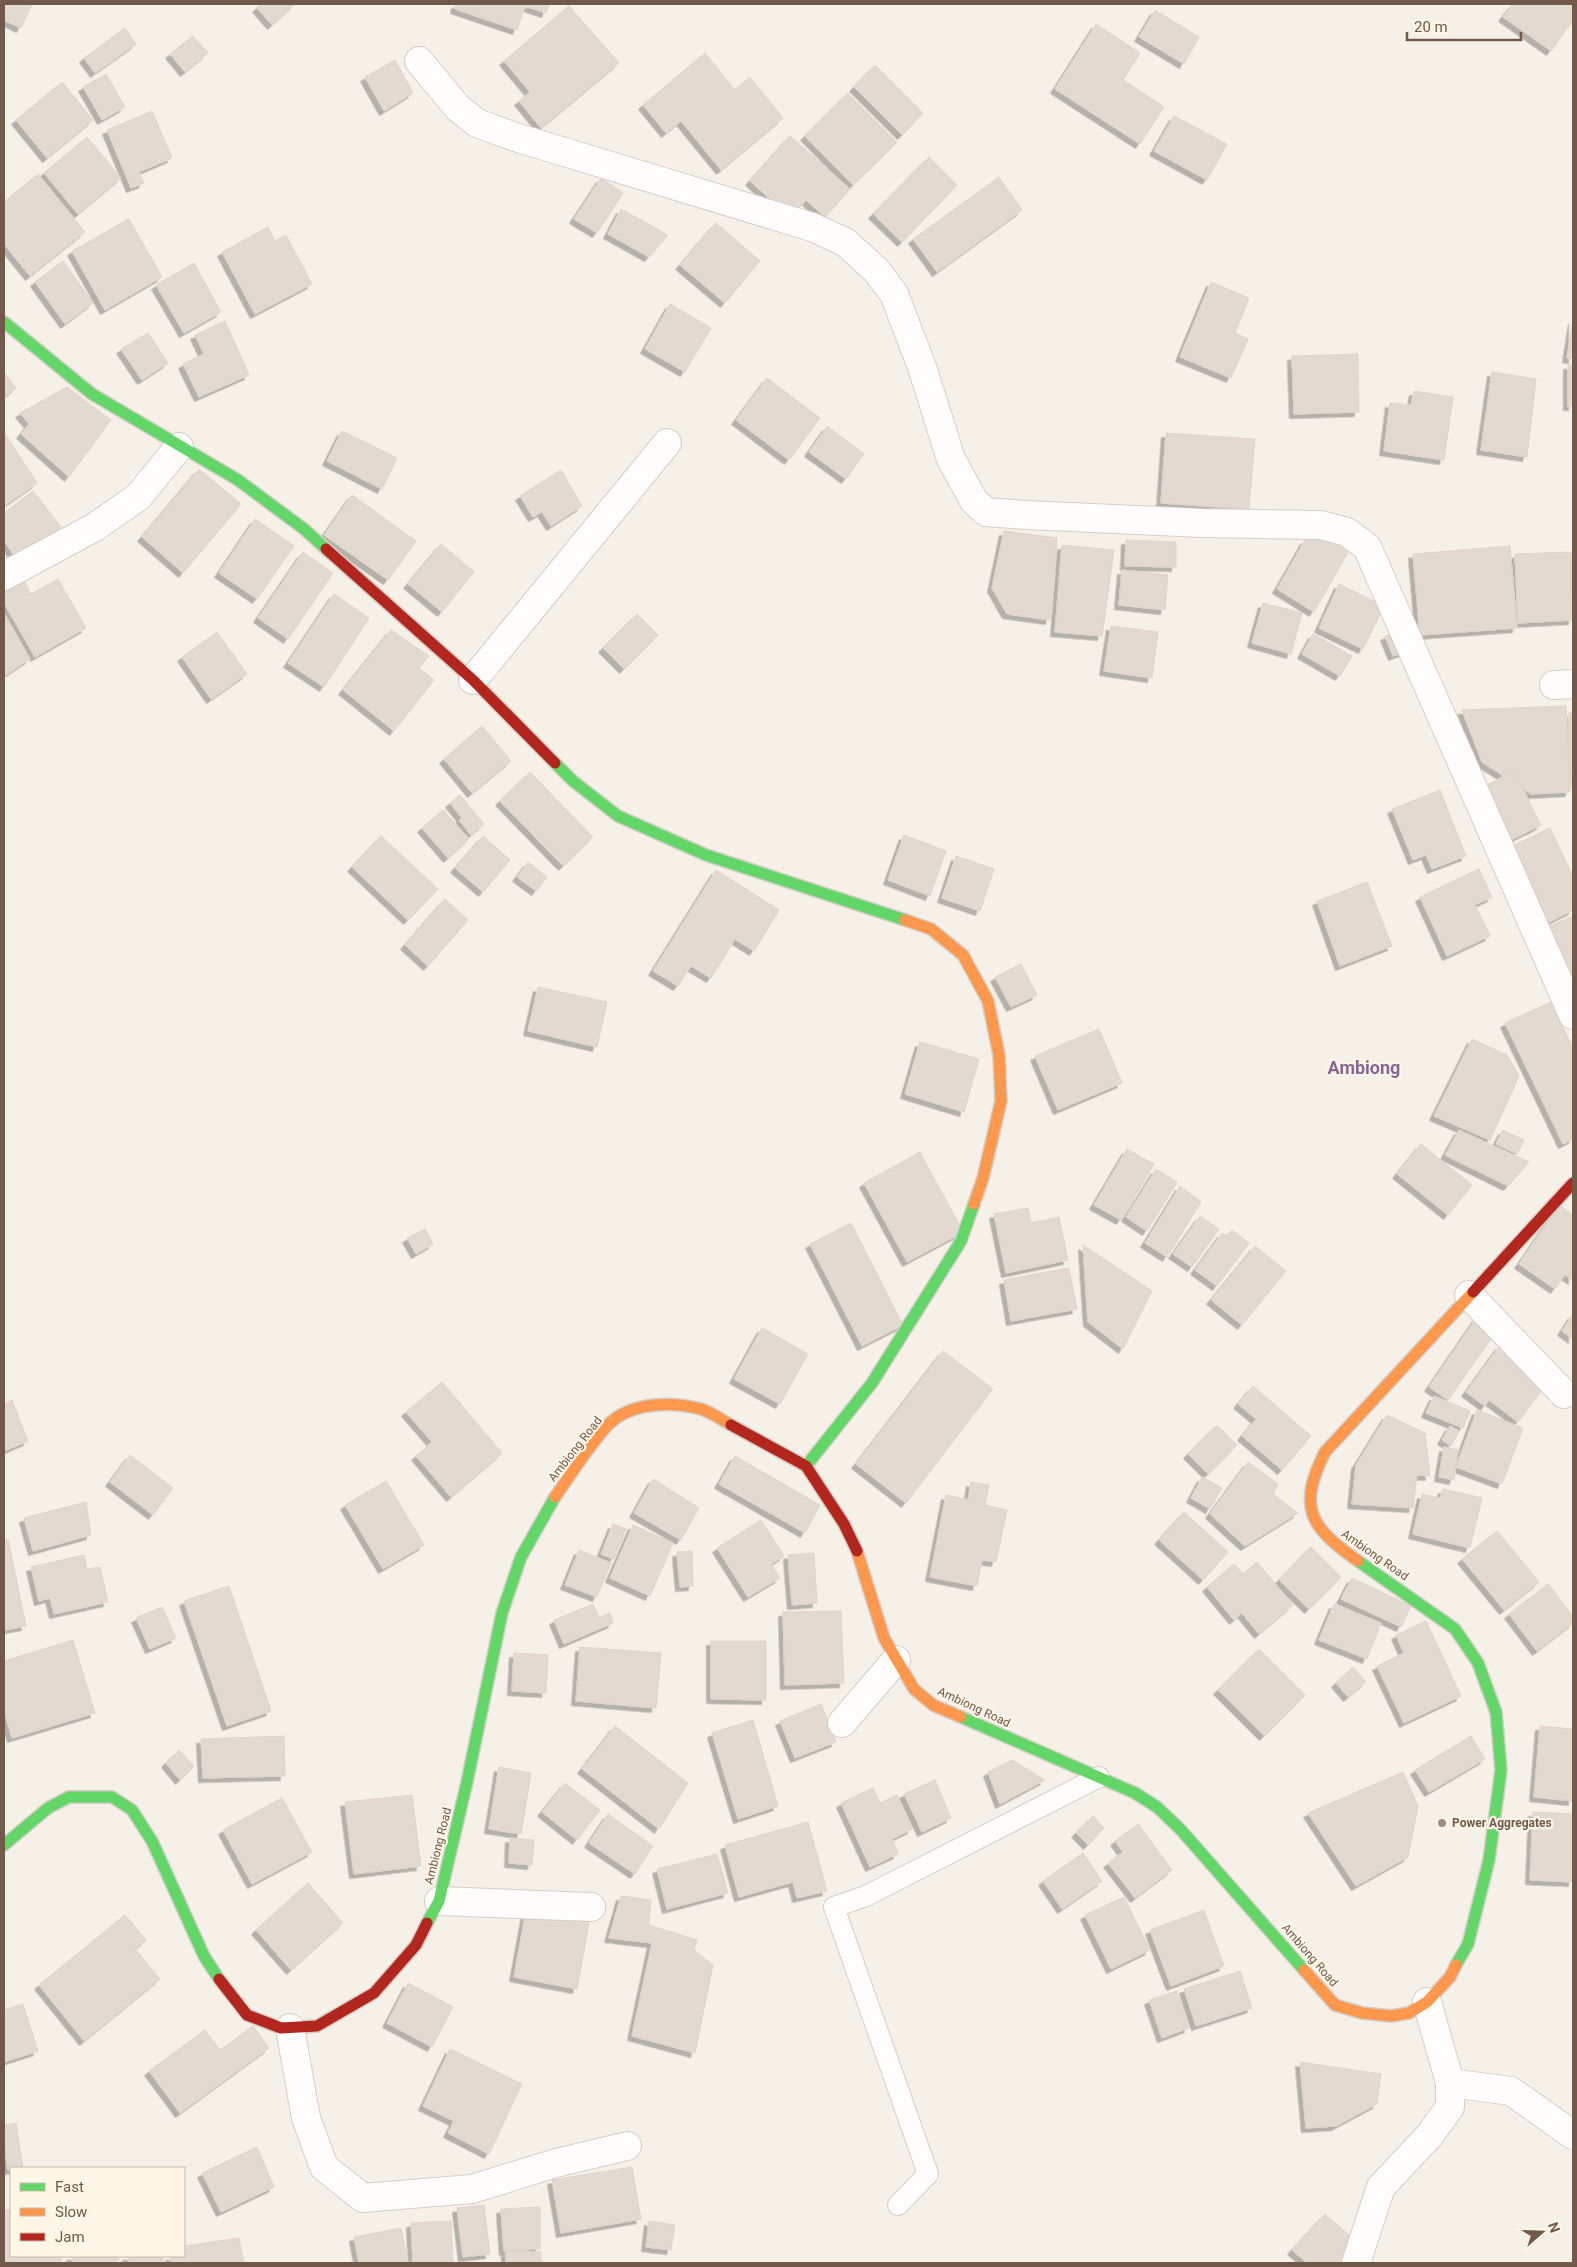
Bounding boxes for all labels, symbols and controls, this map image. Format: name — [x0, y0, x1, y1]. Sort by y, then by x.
scale bar — [1407, 10, 1521, 42]
text: 20 m — [1414, 18, 1448, 36]
district label: Ambiong — [1328, 1057, 1400, 1078]
street label: Ambiong Road — [545, 1414, 605, 1484]
street label: Ambiong Road — [1339, 1527, 1411, 1583]
street label: Ambiong Road — [935, 1684, 1013, 1730]
street label: Ambiong Road — [422, 1806, 454, 1886]
place label: Power Aggregates — [1452, 1816, 1552, 1830]
marker: Power Aggregates — [1436, 1817, 1448, 1829]
street label: Ambiong Road — [1279, 1921, 1341, 1989]
legend — [10, 2167, 185, 2257]
text: Fast — [55, 2178, 84, 2196]
text: Slow — [55, 2203, 87, 2221]
north arrow — [1517, 2207, 1567, 2257]
text: N — [1545, 2220, 1563, 2235]
text: Jam — [55, 2228, 85, 2246]

